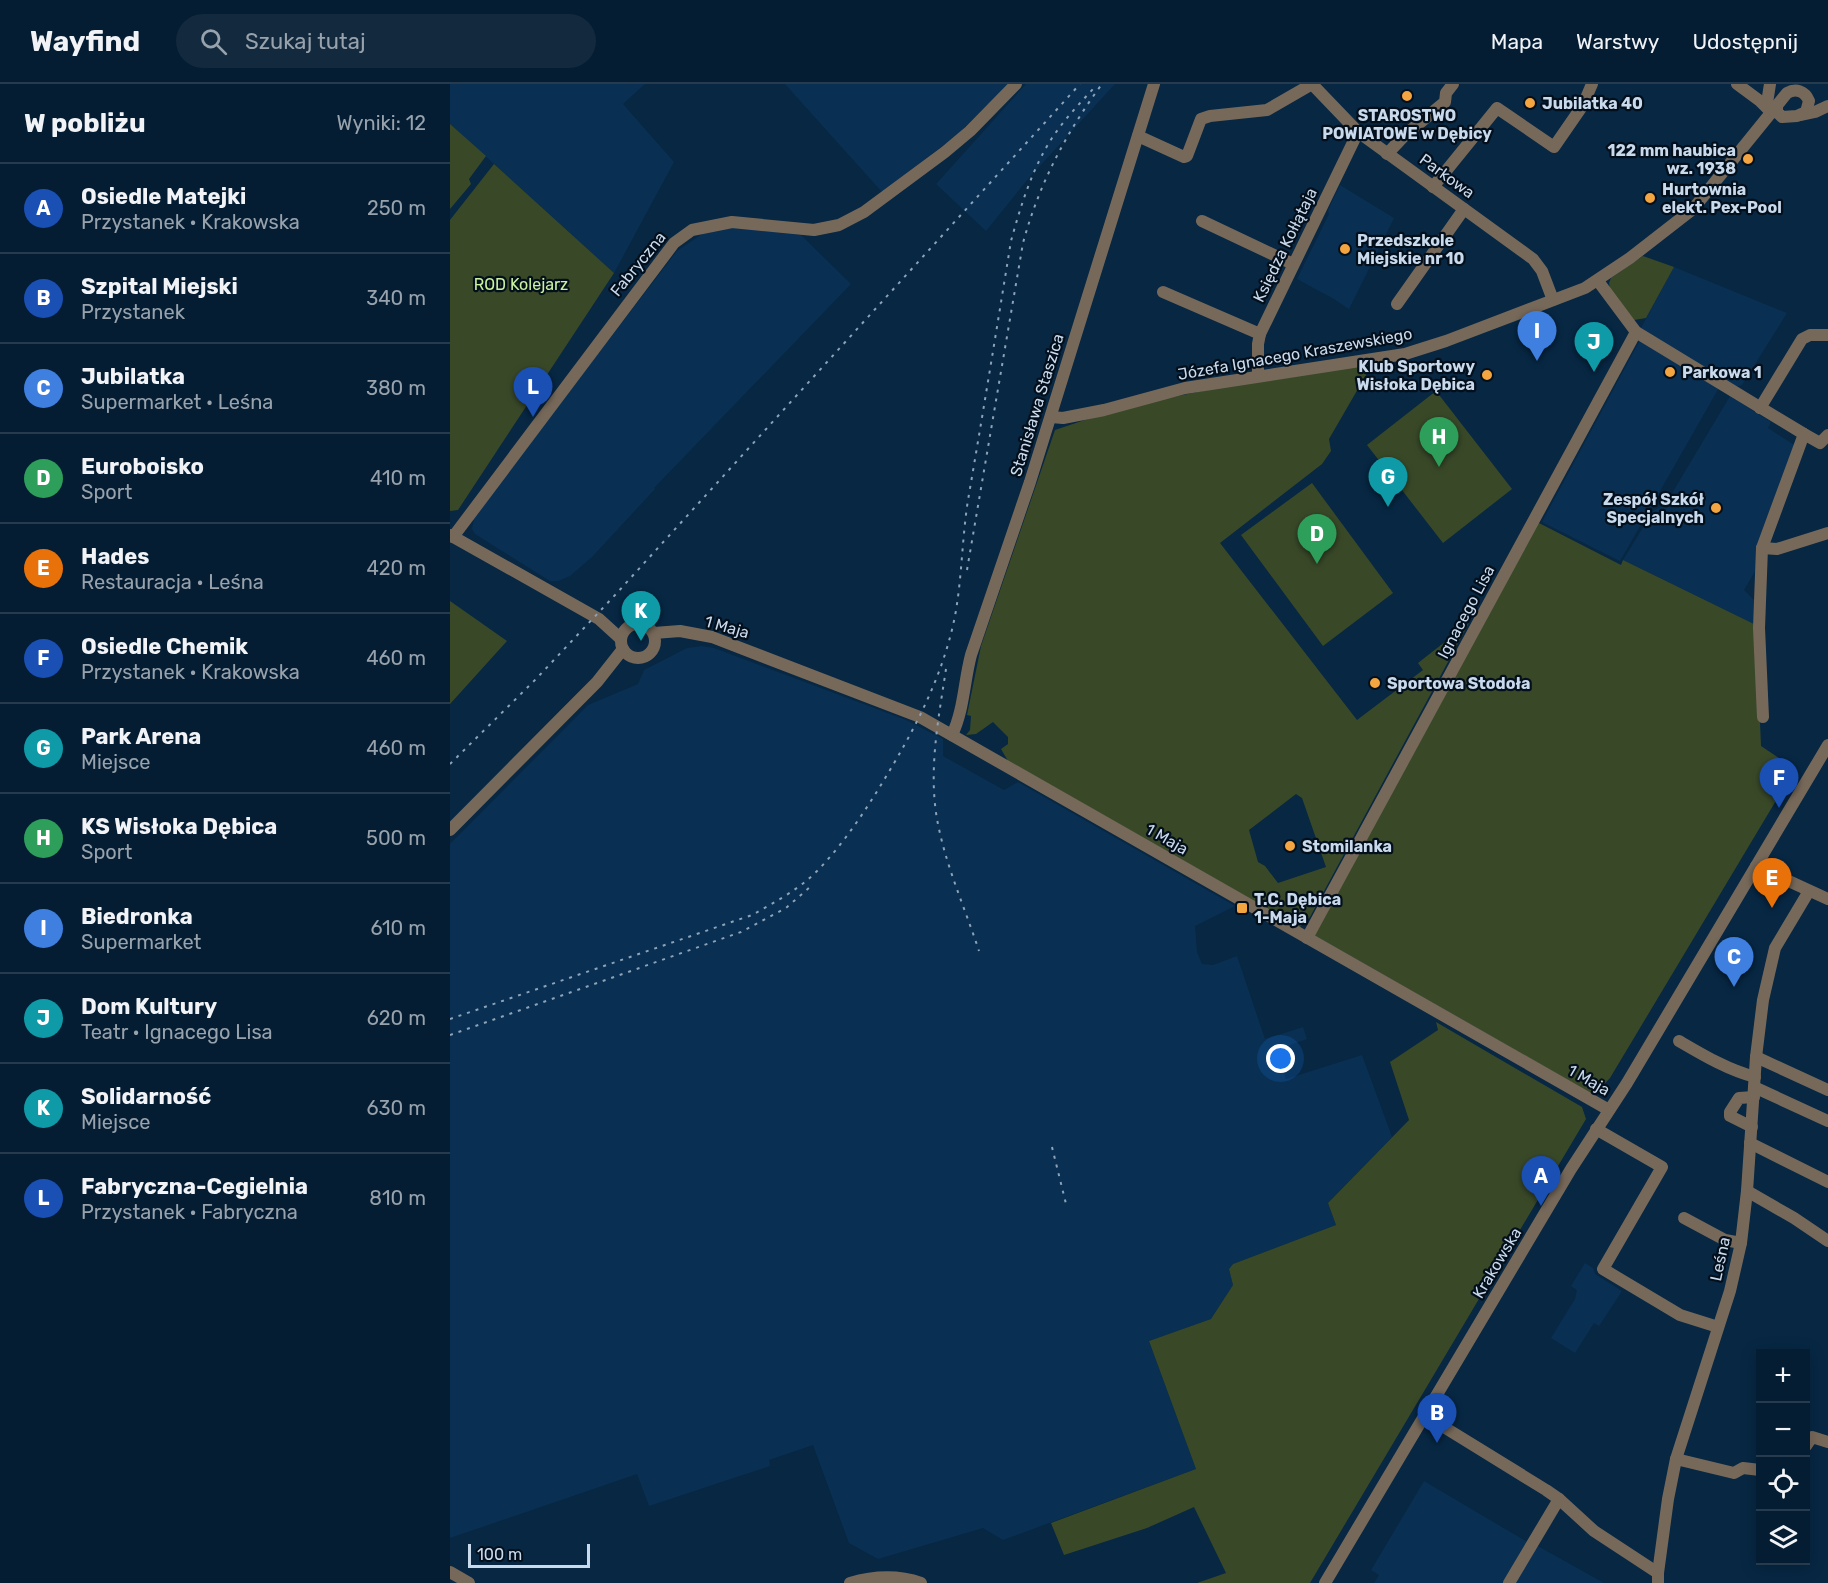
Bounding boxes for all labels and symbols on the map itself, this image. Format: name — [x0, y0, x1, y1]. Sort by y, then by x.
marker: STAROSTWO POWIATOWE w Dębicy — [1400, 89, 1414, 103]
place label: Jubilatka 40 — [1542, 94, 1643, 113]
marker: Jubilatka 40 — [1523, 96, 1537, 110]
place label: STAROSTWO POWIATOWE w Dębicy — [1322, 106, 1492, 143]
place label: 122 mm haubica wz. 1938 — [1607, 141, 1736, 178]
street label: Parkowa — [1416, 150, 1478, 202]
marker: 122 mm haubica wz. 1938 — [1741, 152, 1755, 166]
place label: Hurtownia elekt. Pex-Pool — [1662, 180, 1782, 217]
street label: Księdza Kołłątaja — [1249, 185, 1322, 306]
marker: Hurtownia elekt. Pex-Pool — [1643, 191, 1657, 205]
street label: Fabryczna — [606, 228, 670, 300]
place label: Przedszkole Miejskie nr 10 — [1357, 231, 1464, 268]
marker: Przedszkole Miejskie nr 10 — [1338, 242, 1352, 256]
park label: ROD Kolejarz — [474, 275, 568, 294]
pin: I — [1518, 312, 1556, 361]
pin: J — [1574, 322, 1614, 372]
street label: Józefa Ignacego Kraszewskiego — [1176, 324, 1414, 384]
street label: Stanisława Staszica — [1006, 331, 1068, 479]
place label: Klub Sportowy Wisłoka Dębica — [1356, 357, 1475, 394]
place label: Parkowa 1 — [1682, 363, 1762, 382]
marker: Parkowa 1 — [1663, 365, 1677, 379]
pin: L — [514, 368, 553, 417]
marker: Klub Sportowy Wisłoka Dębica — [1480, 368, 1494, 382]
pin: H — [1420, 418, 1458, 467]
pin: G — [1368, 458, 1408, 507]
place label: Zespół Szkół Specjalnych — [1603, 490, 1705, 527]
marker: Zespół Szkół Specjalnych — [1709, 501, 1723, 515]
pin: D — [1298, 514, 1336, 564]
street label: Ignacego Lisa — [1433, 562, 1499, 662]
pin: K — [622, 592, 660, 641]
street label: 1 Maja — [703, 612, 751, 642]
place label: Sportowa Stodoła — [1387, 674, 1530, 693]
marker: Sportowa Stodoła — [1368, 676, 1382, 690]
pin: F — [1760, 758, 1798, 808]
street label: 1 Maja — [1143, 819, 1191, 859]
place label: Stomilanka — [1302, 837, 1392, 856]
marker: Stomilanka — [1283, 839, 1297, 853]
pin: E — [1752, 858, 1792, 908]
place label: T.C. Dębica 1-Maja — [1254, 890, 1341, 927]
marker: T.C. Dębica 1-Maja — [1235, 901, 1249, 915]
pin: C — [1714, 938, 1754, 987]
your location — [1266, 1044, 1295, 1073]
street label: 1 Maja — [1565, 1060, 1613, 1100]
pin: A — [1522, 1156, 1560, 1206]
street label: Krakowska — [1469, 1224, 1525, 1302]
street label: Leśna — [1706, 1235, 1734, 1283]
pin: B — [1418, 1394, 1456, 1443]
scale bar — [468, 1541, 590, 1568]

